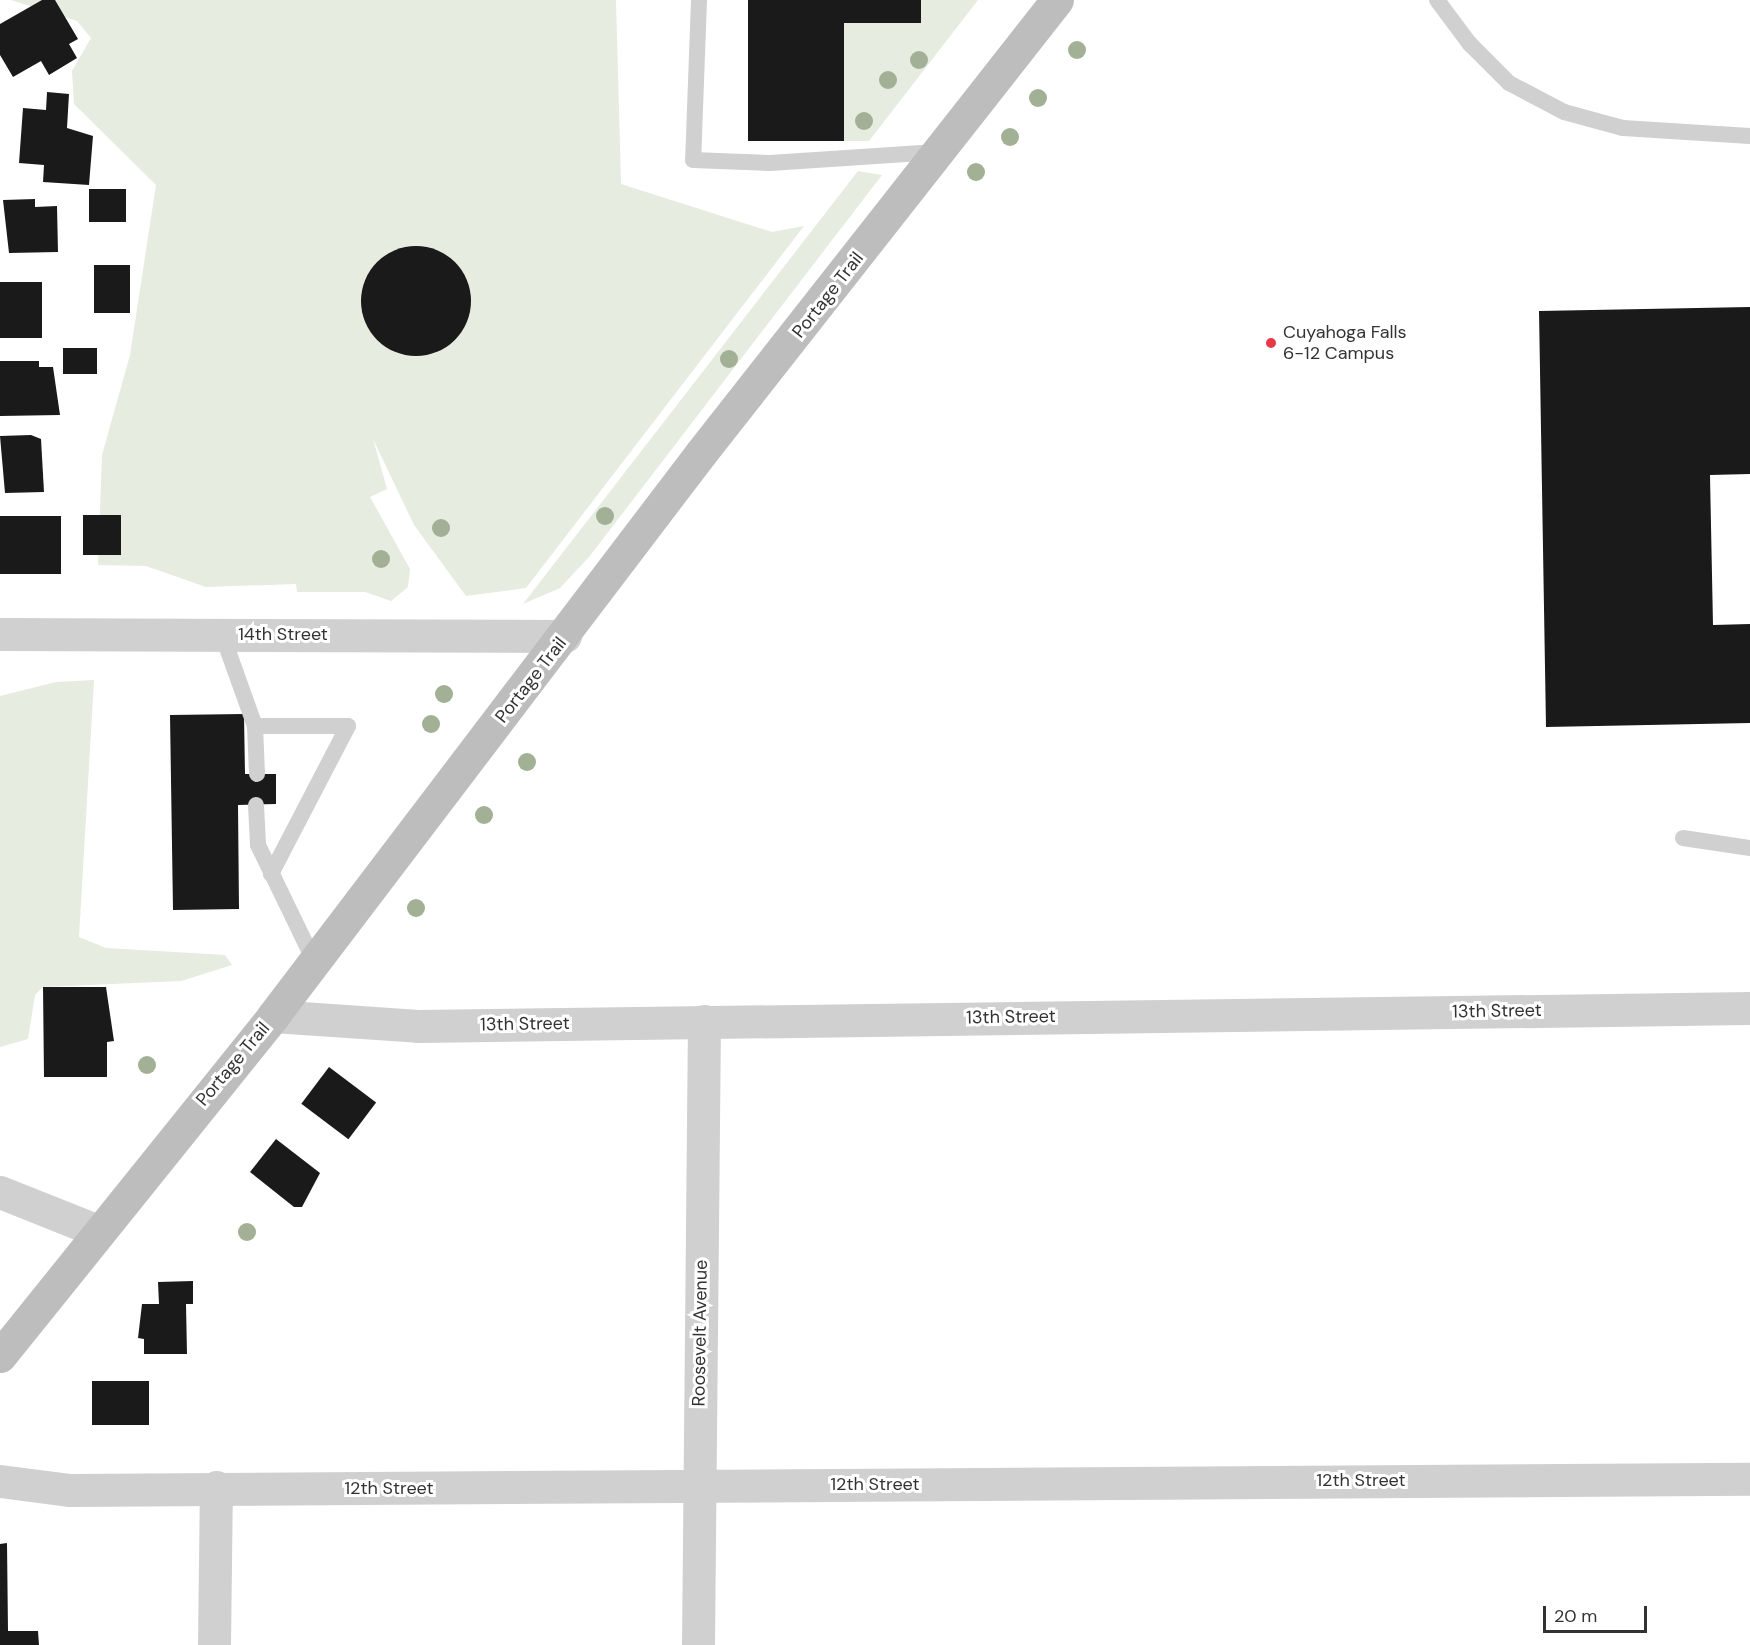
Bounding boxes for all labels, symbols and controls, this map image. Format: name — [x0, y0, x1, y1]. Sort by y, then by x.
street label: Portage Trail — [788, 248, 868, 342]
place label: Cuyahoga Falls 6-12 Campus — [1283, 322, 1407, 364]
marker: Cuyahoga Falls 6-12 Campus — [1264, 336, 1278, 350]
street label: 14th Street — [238, 623, 328, 645]
street label: Portage Trail — [491, 633, 571, 727]
street label: 13th Street — [1452, 999, 1542, 1023]
street label: 13th Street — [966, 1005, 1056, 1029]
street label: 13th Street — [480, 1012, 570, 1036]
street label: Portage Trail — [192, 1018, 274, 1110]
street label: Roosevelt Avenue — [688, 1259, 712, 1407]
street label: 12th Street — [1316, 1469, 1406, 1491]
street label: 12th Street — [830, 1473, 920, 1495]
street label: 12th Street — [344, 1477, 434, 1499]
scale bar — [1546, 1594, 1650, 1632]
text: 20 m — [1554, 1604, 1597, 1628]

